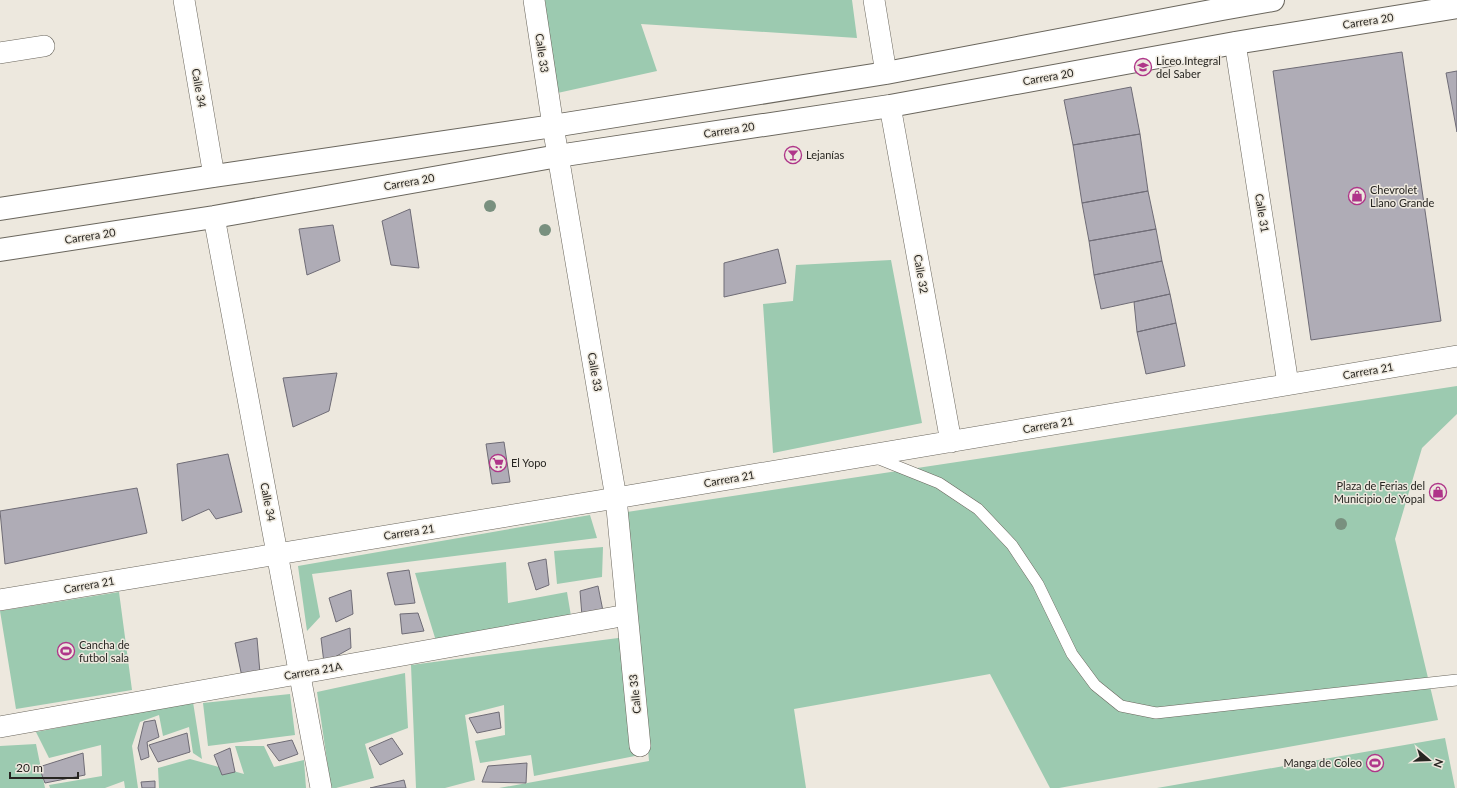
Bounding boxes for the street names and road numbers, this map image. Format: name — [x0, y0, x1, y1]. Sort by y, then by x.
street label: Carrera 20 — [1342, 10, 1395, 31]
street label: Calle 33 — [533, 33, 552, 73]
street label: Carrera 20 — [1021, 66, 1075, 87]
street label: Calle 34 — [190, 67, 209, 109]
street label: Carrera 20 — [703, 119, 756, 140]
street label: Carrera 20 — [382, 171, 436, 192]
street label: Calle 31 — [1253, 192, 1272, 233]
street label: Carrera 20 — [64, 225, 117, 246]
street label: Calle 32 — [912, 253, 931, 294]
street label: Calle 33 — [586, 351, 605, 392]
street label: Carrera 21 — [1341, 360, 1394, 381]
street label: Carrera 21 — [1021, 414, 1074, 435]
street label: Carrera 21 — [702, 468, 755, 489]
street label: Calle 34 — [258, 481, 279, 523]
street label: Carrera 21 — [383, 521, 435, 542]
street label: Carrera 21 — [62, 574, 115, 595]
street label: Carrera 21A — [283, 659, 344, 682]
street label: Calle 33 — [626, 674, 643, 714]

